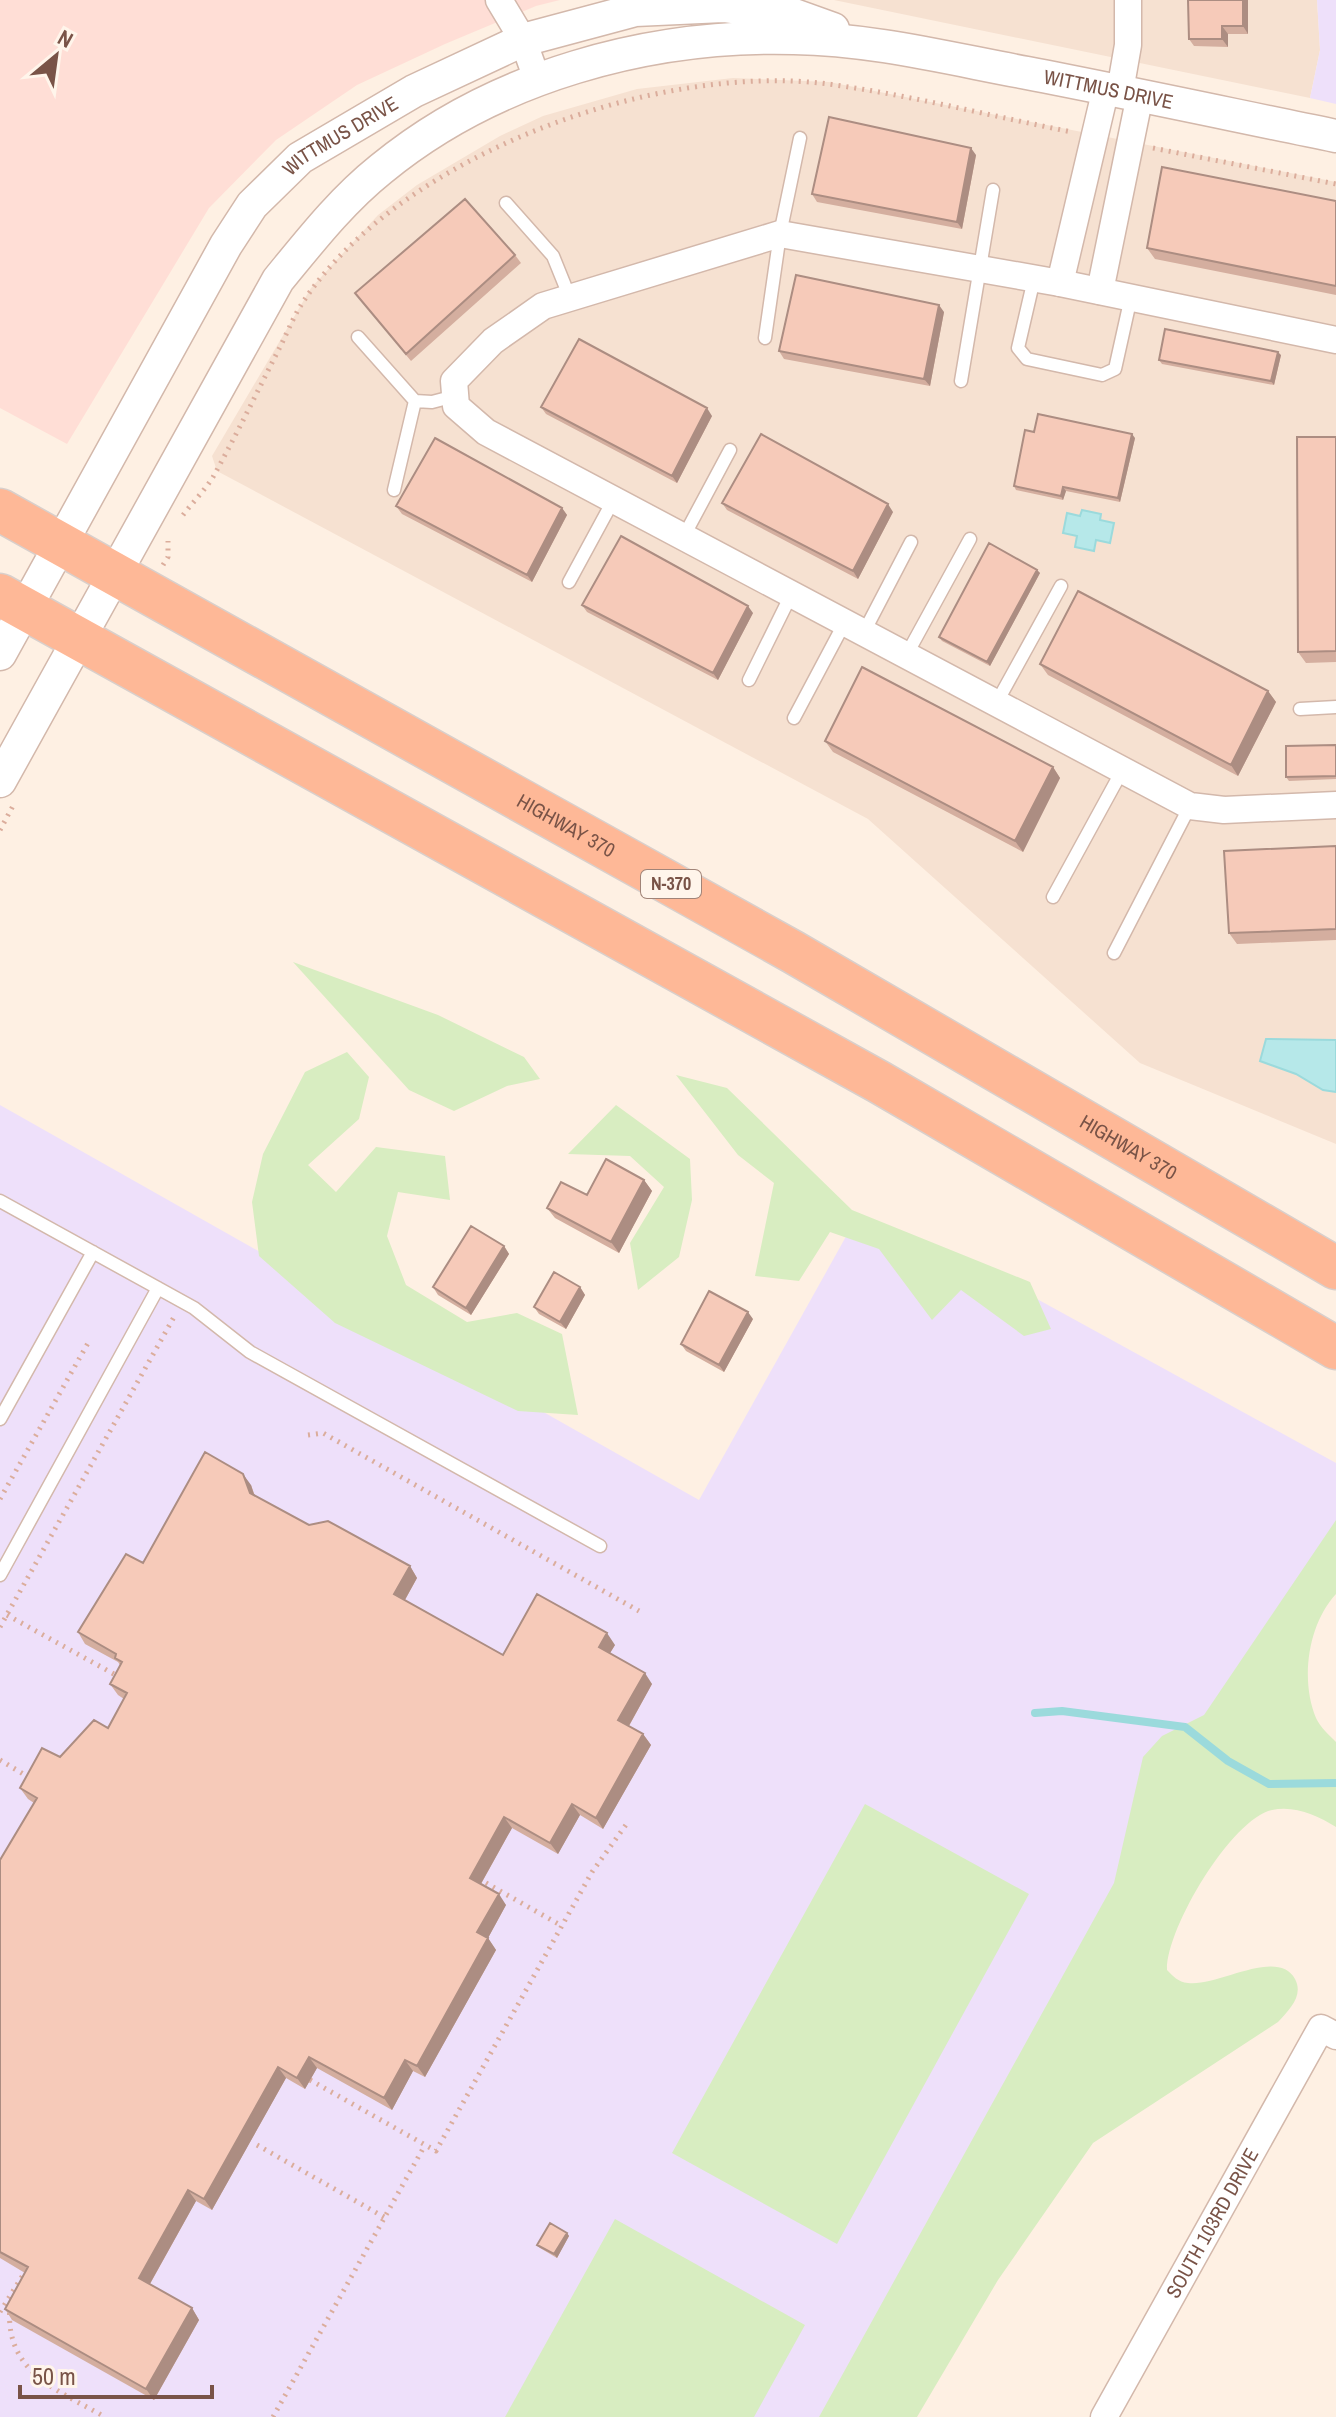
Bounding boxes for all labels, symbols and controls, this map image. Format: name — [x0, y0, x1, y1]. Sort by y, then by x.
north arrow — [16, 16, 96, 96]
text: N — [53, 22, 79, 55]
street label: WITTMUS DRIVE — [1042, 63, 1176, 115]
street label: WITTMUS DRIVE — [276, 89, 403, 181]
street label: HIGHWAY 370 — [512, 787, 620, 863]
road number: N-370 — [641, 870, 701, 898]
street label: HIGHWAY 370 — [1075, 1108, 1182, 1186]
street label: SOUTH 103RD DRIVE — [1159, 2143, 1264, 2303]
scale bar — [20, 2349, 212, 2399]
text: 50 m — [32, 2360, 76, 2392]

